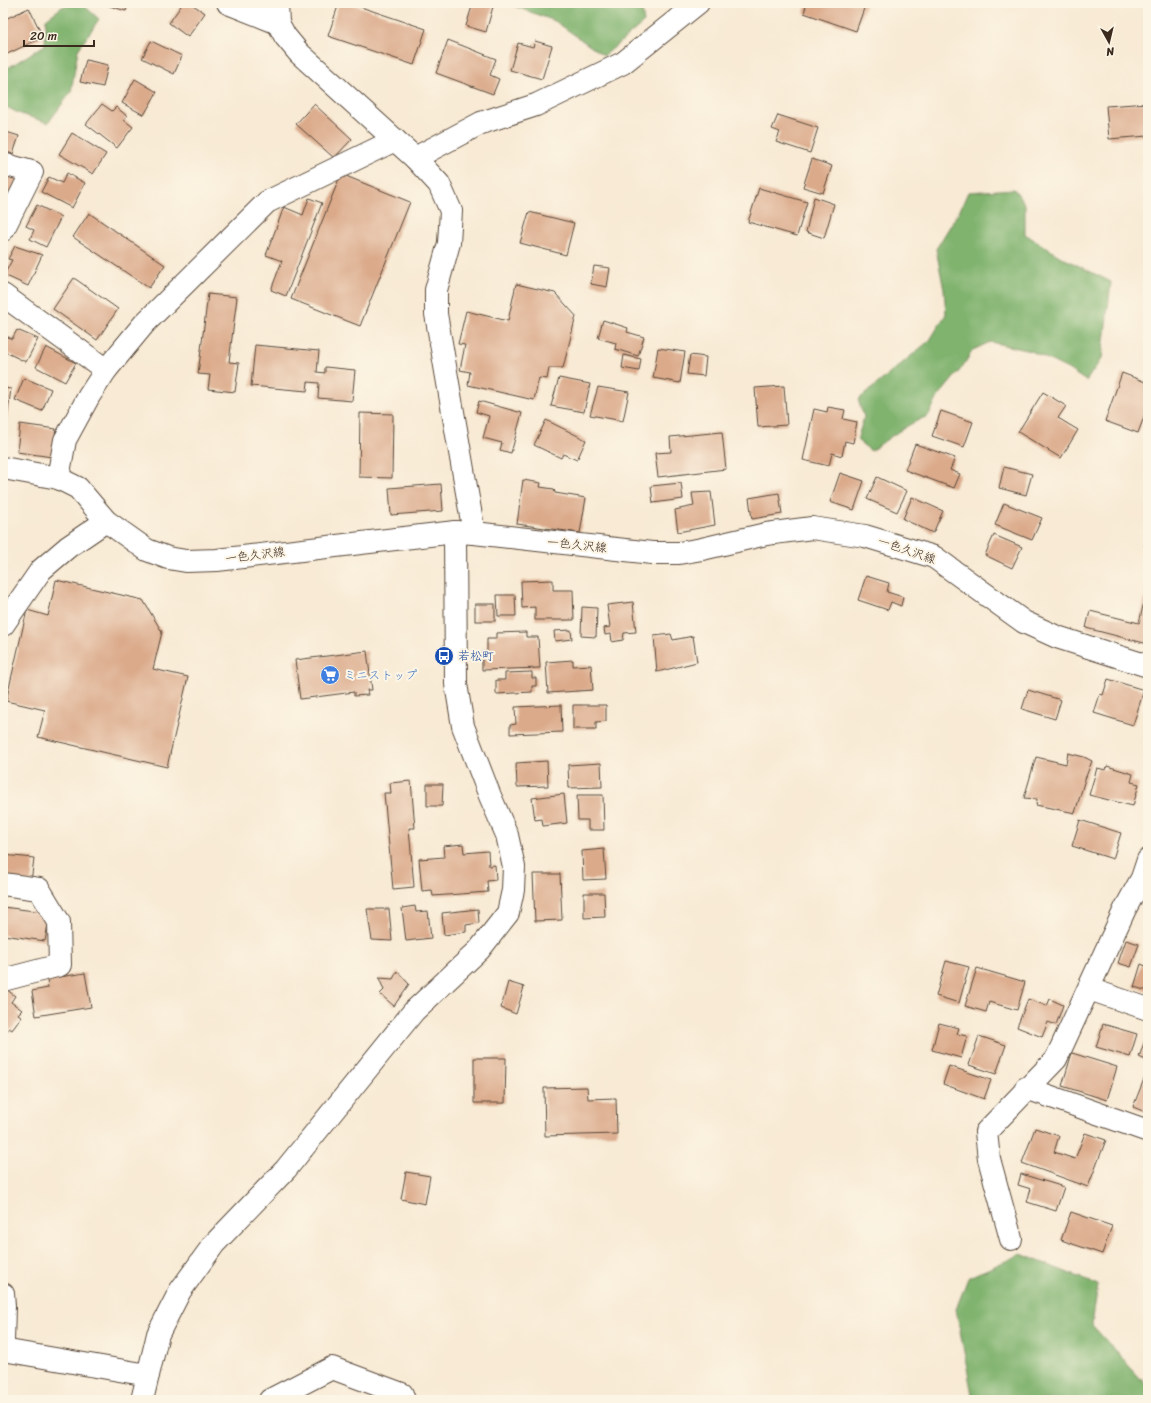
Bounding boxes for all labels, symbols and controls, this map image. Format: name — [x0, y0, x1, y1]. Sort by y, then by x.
scale bar — [24, 22, 94, 48]
north arrow — [1089, 22, 1129, 62]
text: 20 m — [30, 25, 57, 47]
text: N — [1105, 41, 1116, 61]
street label: 一色久沢線 — [875, 530, 939, 570]
street label: 一色久沢線 — [546, 531, 608, 559]
street label: 一色久沢線 — [224, 540, 286, 570]
bus stop icon: 若松町 — [433, 645, 455, 667]
place label: 若松町 — [458, 645, 494, 667]
supermarket icon: ミニストップ — [319, 664, 341, 686]
place label: ミニストップ — [344, 664, 417, 686]

